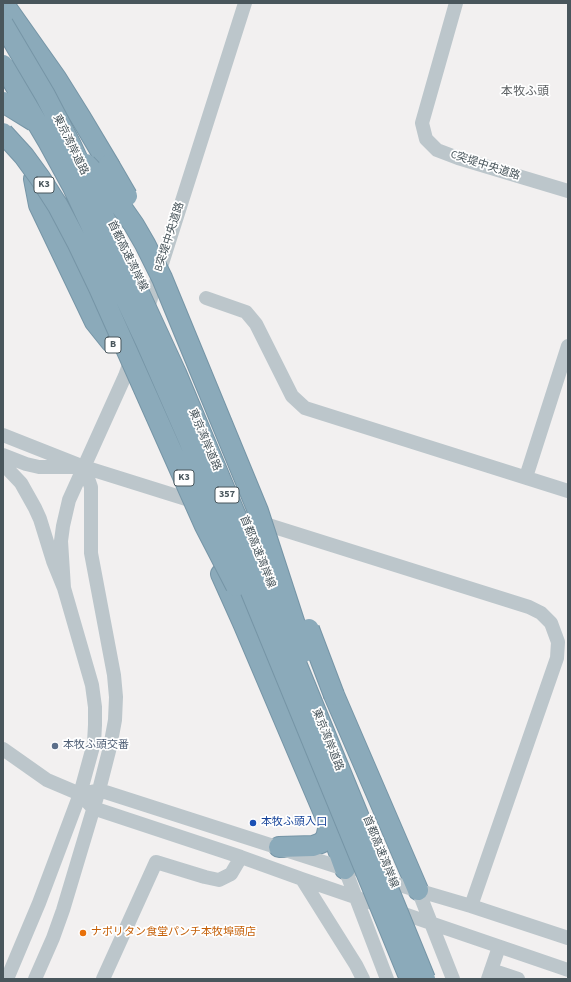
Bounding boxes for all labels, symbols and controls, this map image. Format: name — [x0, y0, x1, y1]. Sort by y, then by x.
district label: 本牧ふ頭 — [501, 85, 549, 99]
street label: 東京湾岸道路 — [50, 112, 90, 178]
street label: C突堤中央道路 — [449, 149, 521, 183]
road number: K3 — [34, 177, 54, 193]
street label: B突堤中央道路 — [153, 200, 187, 274]
street label: 首都高速湾岸線 — [104, 219, 150, 293]
road number: B — [105, 337, 121, 353]
street label: 東京湾岸道路 — [185, 407, 223, 473]
road number: K3 — [174, 470, 194, 486]
road number: 357 — [215, 487, 239, 503]
street label: 首都高速湾岸線 — [236, 514, 278, 590]
street label: 東京湾岸道路 — [309, 707, 345, 773]
place label: 本牧ふ頭交番 — [63, 739, 129, 753]
marker: 本牧ふ頭交番 — [50, 741, 60, 751]
street label: 首都高速湾岸線 — [359, 814, 401, 890]
place label: 本牧ふ頭入口 — [261, 816, 327, 830]
marker: 本牧ふ頭入口 — [248, 818, 258, 828]
place label: ナポリタン食堂パンチ本牧埠頭店 — [91, 926, 256, 940]
marker: ナポリタン食堂パンチ本牧埠頭店 — [78, 928, 88, 938]

